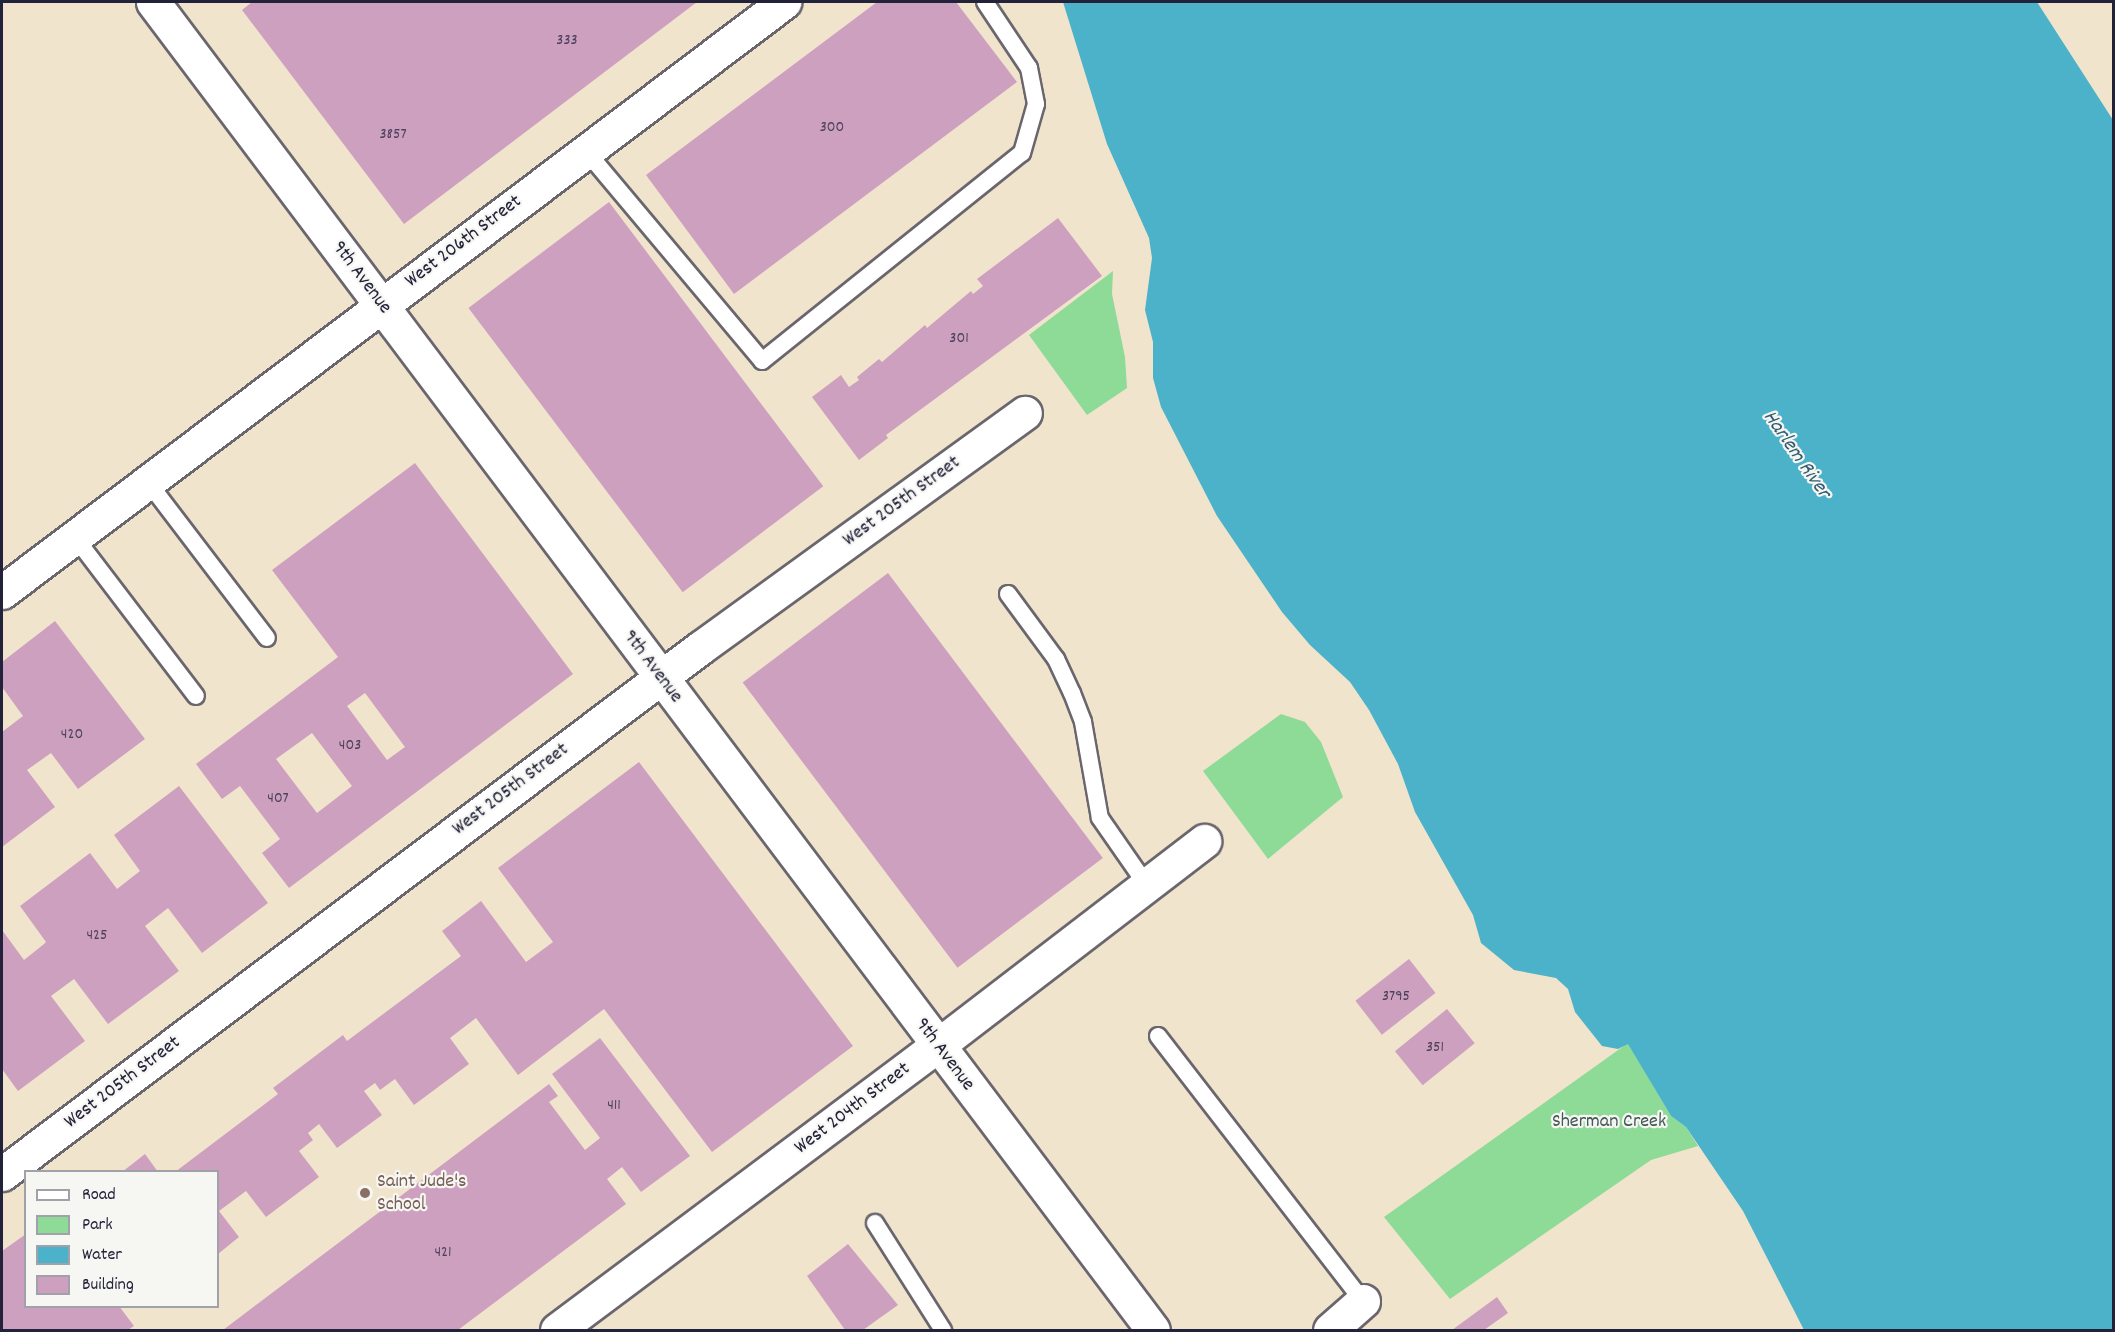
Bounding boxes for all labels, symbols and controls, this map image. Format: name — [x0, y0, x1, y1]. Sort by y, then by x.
house number: 333 — [556, 31, 578, 51]
house number: 300 — [820, 118, 844, 138]
house number: 3857 — [379, 125, 407, 145]
street label: West 206th Street — [401, 190, 527, 294]
street label: 9th Avenue — [326, 237, 396, 319]
house number: 301 — [949, 329, 969, 349]
water label: Harlem River — [1757, 406, 1835, 504]
street label: West 205th Street — [839, 451, 965, 553]
street label: 9th Avenue — [617, 626, 687, 708]
house number: 420 — [61, 725, 83, 745]
house number: 403 — [339, 736, 361, 756]
street label: West 205th Street — [448, 739, 574, 841]
house number: 407 — [267, 789, 289, 809]
house number: 425 — [86, 926, 108, 946]
house number: 3795 — [1382, 987, 1410, 1007]
street label: 9th Avenue — [909, 1014, 979, 1096]
street label: West 205th Street — [60, 1032, 186, 1134]
house number: 351 — [1426, 1038, 1444, 1058]
street label: West 204th Street — [791, 1058, 915, 1160]
house number: 411 — [607, 1096, 621, 1116]
park label: Sherman Creek — [1552, 1110, 1666, 1134]
legend — [24, 1170, 219, 1308]
place label: Saint Jude's School — [377, 1170, 466, 1217]
text: Road — [82, 1183, 116, 1208]
marker: Saint Jude's School — [358, 1186, 372, 1200]
text: Park — [82, 1213, 113, 1238]
text: Water — [82, 1243, 122, 1268]
house number: 421 — [434, 1243, 452, 1263]
text: Building — [82, 1273, 134, 1298]

